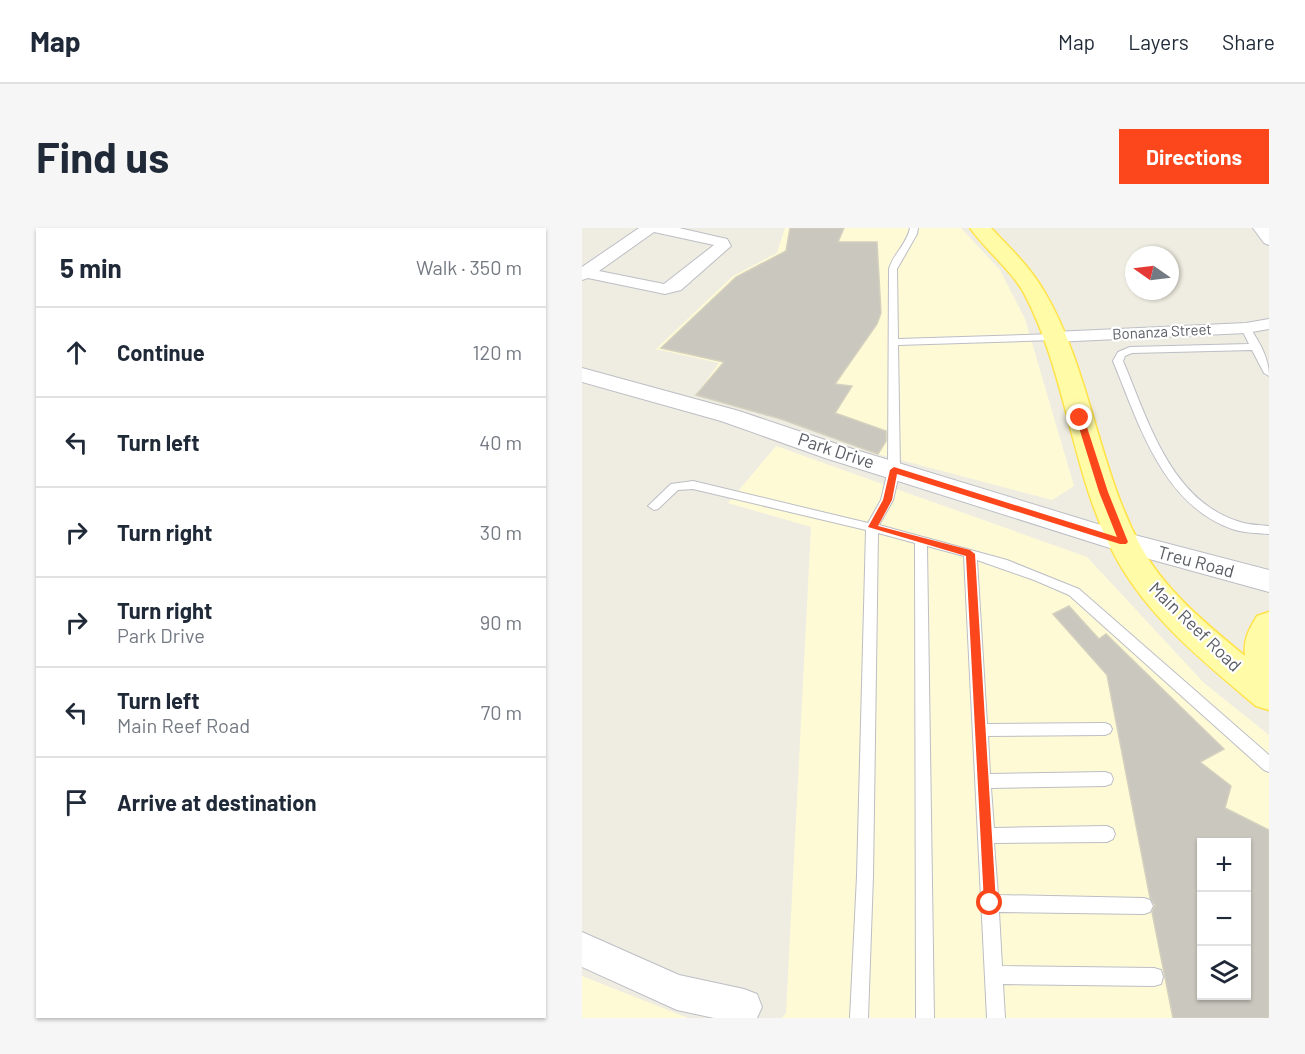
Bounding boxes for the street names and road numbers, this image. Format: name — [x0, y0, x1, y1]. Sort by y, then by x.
street label: Bonanza Street — [1112, 319, 1212, 343]
street label: Park Drive — [795, 427, 877, 473]
street label: Treu Road — [1156, 540, 1237, 582]
street label: Main Reef Road — [1145, 577, 1246, 676]

